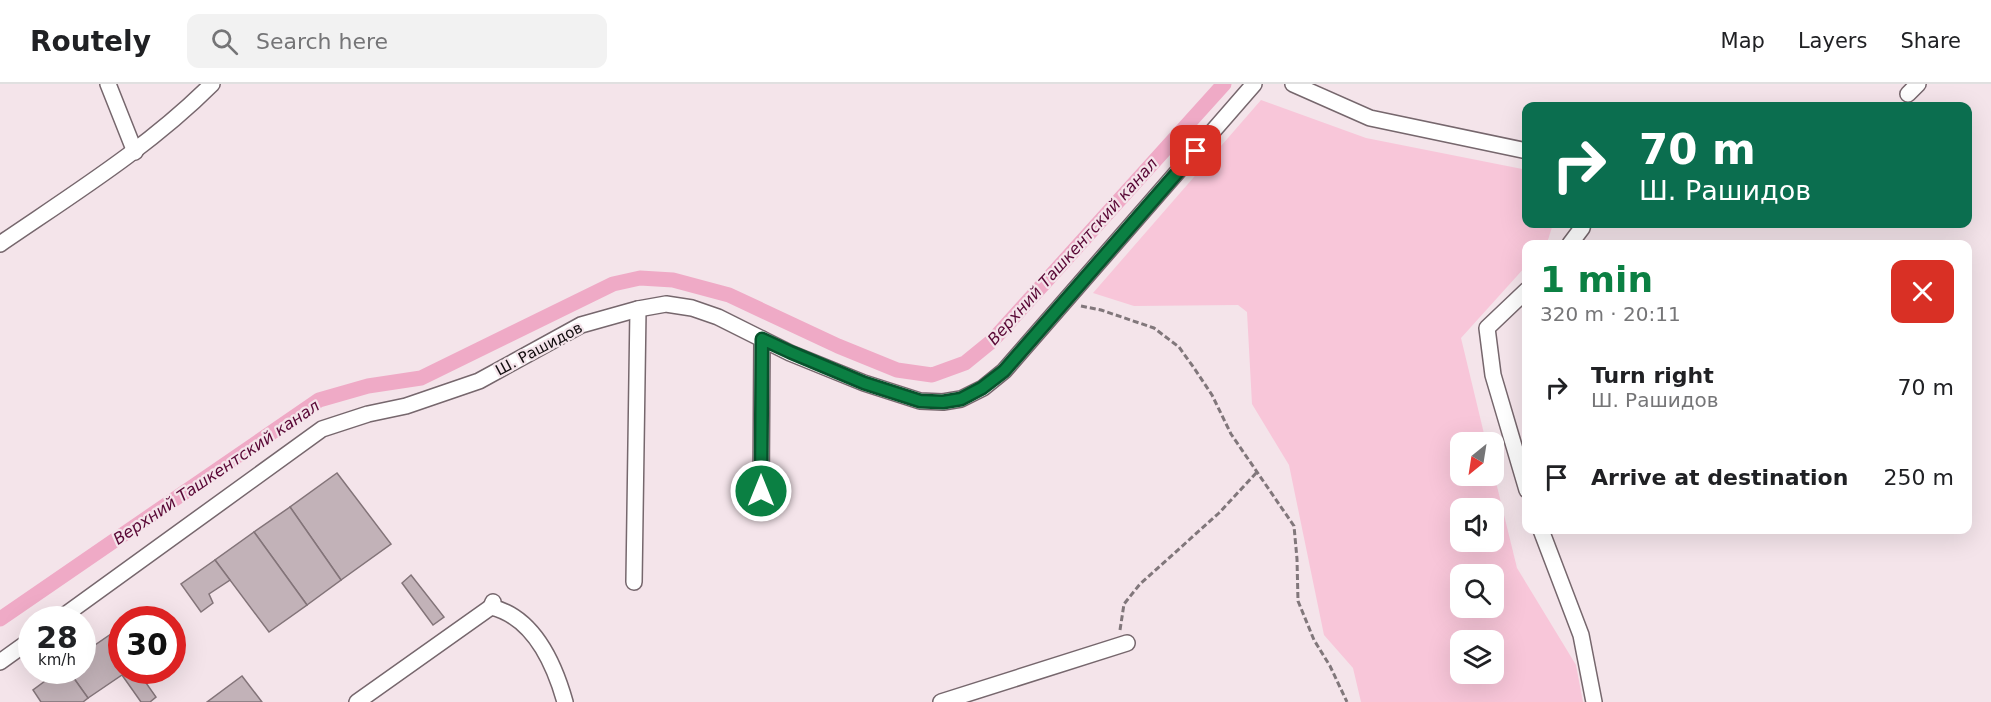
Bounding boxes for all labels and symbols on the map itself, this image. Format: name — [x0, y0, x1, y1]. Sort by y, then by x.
pin — [1170, 125, 1221, 176]
water label: Верхний Ташкентский канал — [983, 154, 1161, 349]
street label: Ш. Рашидов — [493, 319, 585, 379]
water label: Верхний Ташкентский канал — [110, 396, 323, 549]
north arrow — [1450, 432, 1504, 486]
position arrow — [729, 459, 793, 523]
speed limit sign: 30 — [108, 606, 186, 684]

